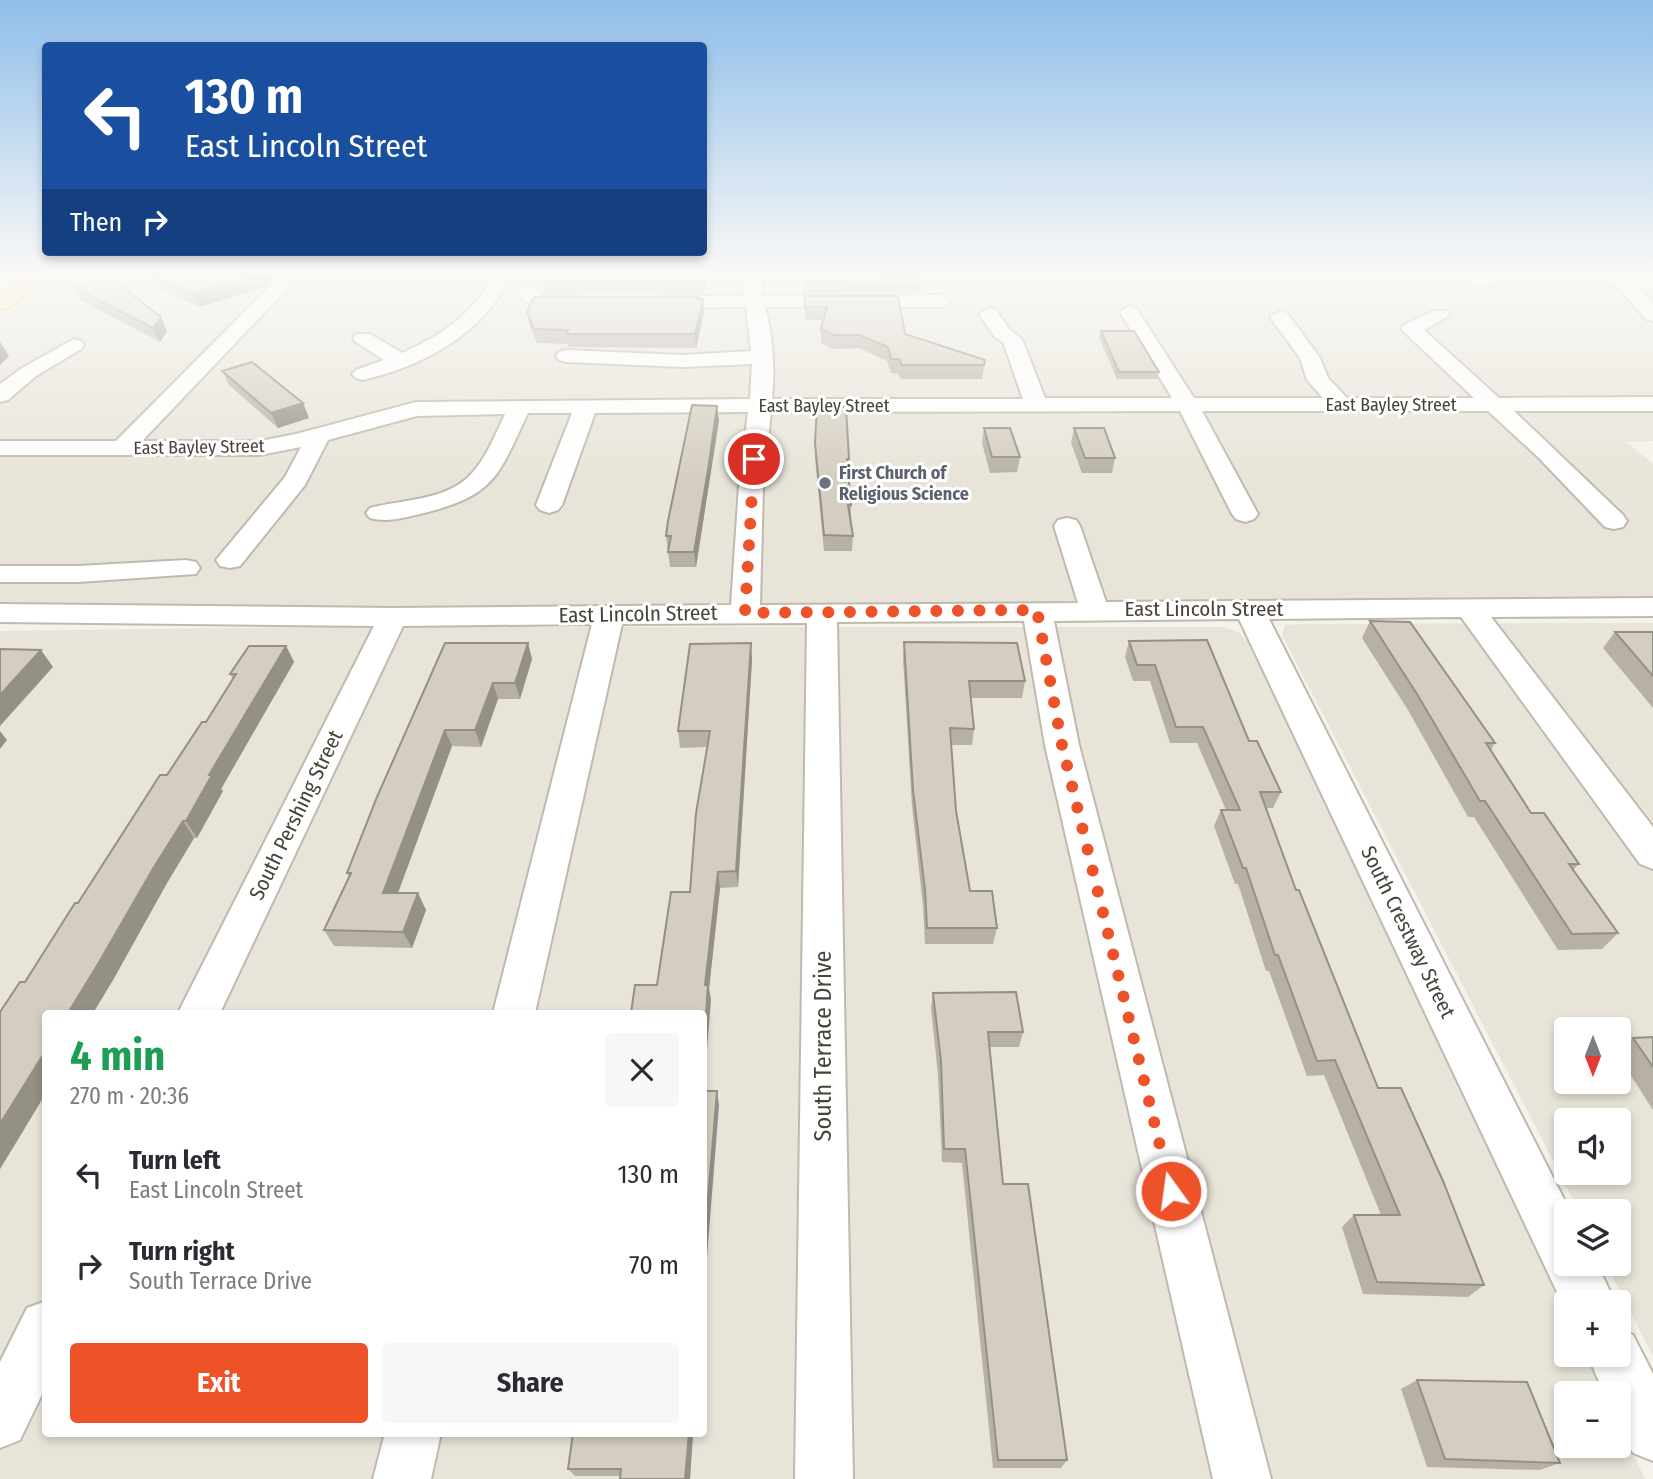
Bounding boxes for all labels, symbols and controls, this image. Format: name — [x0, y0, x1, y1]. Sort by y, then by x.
text: 130 m — [185, 67, 303, 126]
icon: left — [70, 70, 161, 161]
text: East Lincoln Street — [185, 127, 427, 165]
icon: right — [136, 203, 174, 241]
text: Then — [70, 207, 122, 238]
street label: East Bayley Street — [1325, 394, 1457, 416]
street label: East Bayley Street — [758, 395, 890, 417]
pin — [724, 429, 784, 489]
street label: East Bayley Street — [133, 435, 265, 459]
icon: arrive — [735, 440, 773, 478]
place label: First Church of Religious Science — [839, 462, 969, 505]
marker: First Church of Religious Science — [817, 475, 833, 491]
street label: East Lincoln Street — [1125, 596, 1284, 622]
street label: East Lincoln Street — [558, 600, 718, 628]
street label: South Pershing Street — [244, 726, 348, 904]
street label: South Crestway Street — [1355, 842, 1461, 1022]
street label: South Terrace Drive — [809, 951, 837, 1141]
north arrow — [1554, 1017, 1631, 1094]
map controls — [1554, 1017, 1631, 1458]
text: 4 min — [70, 1031, 165, 1081]
button: close — [605, 1033, 679, 1107]
text: 270 m · 20:36 — [70, 1082, 189, 1110]
button: sound — [1554, 1108, 1631, 1185]
text: Turn left — [129, 1145, 221, 1176]
position arrow — [1134, 1154, 1208, 1228]
icon: left — [70, 1156, 108, 1194]
text: 130 m — [617, 1159, 679, 1190]
text: East Lincoln Street — [129, 1176, 303, 1204]
button: layers — [1554, 1199, 1631, 1276]
text: Turn right — [129, 1236, 235, 1267]
icon: right — [70, 1247, 108, 1285]
text: 70 m — [629, 1250, 679, 1281]
text: South Terrace Drive — [129, 1267, 312, 1295]
button: + — [1554, 1290, 1631, 1367]
button: Exit — [70, 1343, 368, 1423]
button: Share — [382, 1343, 679, 1423]
button: − — [1554, 1381, 1631, 1458]

